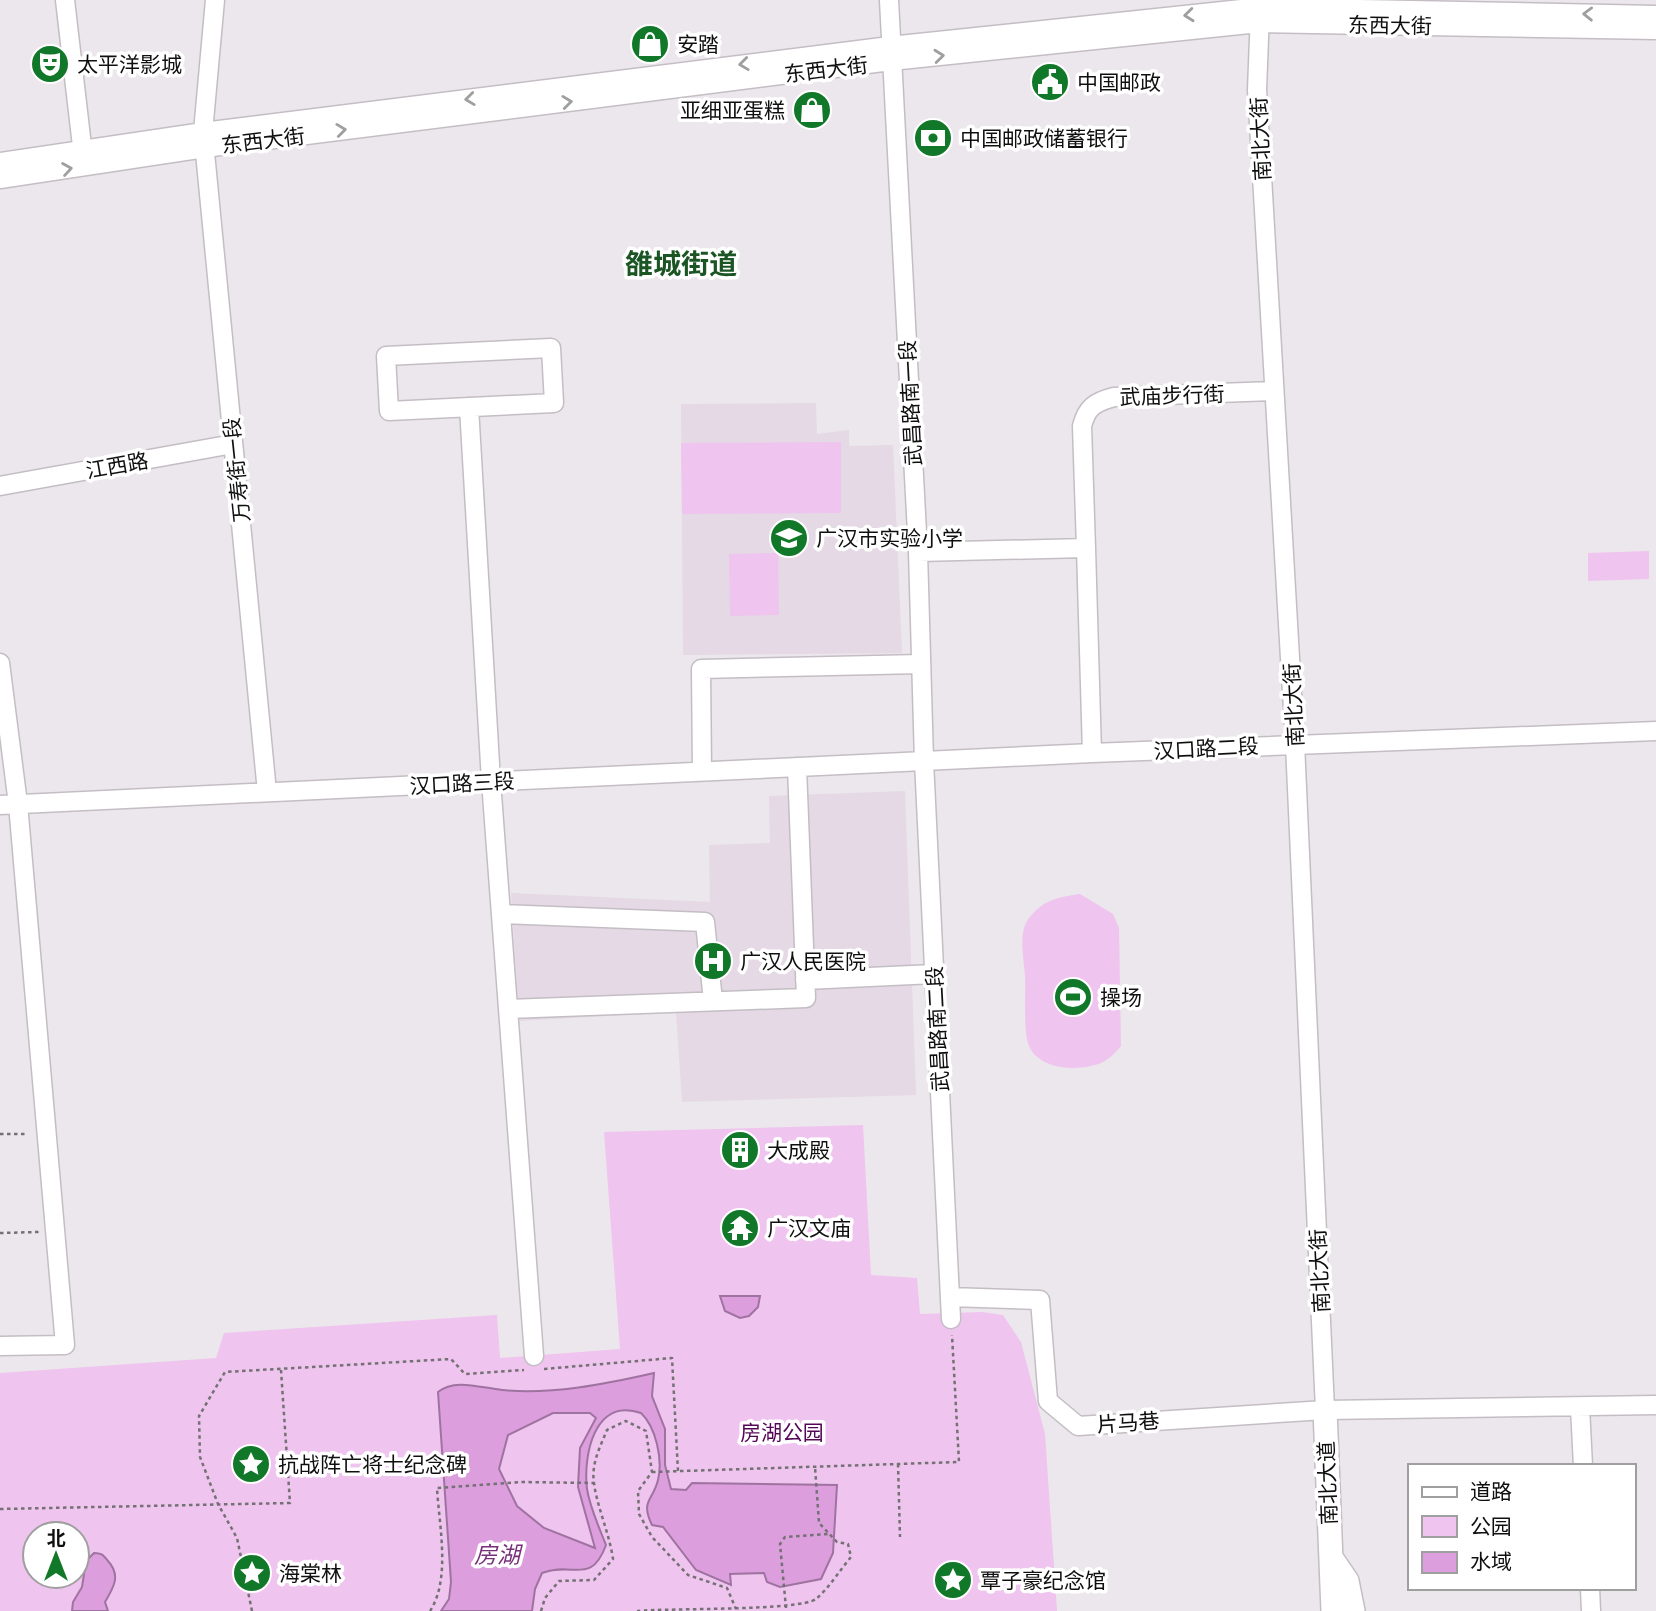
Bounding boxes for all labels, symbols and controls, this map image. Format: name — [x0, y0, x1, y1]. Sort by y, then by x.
one-way arrow — [1582, 6, 1593, 21]
one-way arrow — [1183, 7, 1194, 22]
street label: 东西大街 — [1348, 10, 1432, 40]
shop icon: 安踏 — [629, 23, 671, 65]
place label: 安踏 — [677, 30, 719, 58]
theatre icon: 太平洋影城 — [29, 43, 71, 85]
one-way arrow — [933, 49, 944, 64]
place label: 太平洋影城 — [77, 50, 182, 78]
street label: 东西大街 — [783, 50, 869, 88]
one-way arrow — [738, 57, 750, 72]
public building icon: 中国邮政 — [1029, 61, 1071, 103]
place label: 中国邮政 — [1077, 68, 1161, 96]
shop icon: 亚细亚蛋糕 — [791, 89, 833, 131]
one-way arrow — [464, 91, 475, 106]
one-way arrow — [561, 94, 573, 109]
place label: 亚细亚蛋糕 — [680, 96, 785, 124]
street label: 南北大街 — [1244, 96, 1276, 182]
bank icon: 中国邮政储蓄银行 — [912, 117, 954, 159]
street label: 东西大街 — [220, 121, 306, 159]
one-way arrow — [335, 123, 347, 138]
place label: 中国邮政储蓄银行 — [960, 124, 1128, 152]
one-way arrow — [62, 162, 73, 177]
district label: 雒城街道 — [625, 244, 737, 282]
street label: 武昌路南一段 — [893, 339, 927, 467]
street label: 武庙步行街 — [1119, 379, 1225, 411]
street label: 万寿街一段 — [217, 416, 255, 524]
street label: 江西路 — [84, 446, 150, 484]
school or university icon: 广汉市实验小学 — [768, 517, 810, 559]
place label: 广汉市实验小学 — [816, 524, 963, 552]
street label: 南北大街 — [1277, 662, 1309, 748]
street label: 汉口路二段 — [1153, 731, 1259, 765]
street label: 汉口路三段 — [409, 766, 515, 800]
hospital icon: 广汉人民医院 — [692, 940, 734, 982]
place label: 广汉人民医院 — [740, 947, 866, 975]
street label: 武昌路南二段 — [920, 965, 954, 1093]
sports icon: 操场 — [1052, 976, 1094, 1018]
place label: 操场 — [1100, 983, 1142, 1011]
building icon: 大成殿 — [719, 1129, 761, 1171]
place label: 大成殿 — [767, 1136, 830, 1164]
temple icon: 广汉文庙 — [719, 1207, 761, 1249]
place label: 广汉文庙 — [767, 1214, 851, 1242]
street label: 南北大街 — [1303, 1228, 1335, 1314]
street label: 片马巷 — [1096, 1406, 1160, 1438]
park label: 房湖公园 — [740, 1418, 824, 1446]
street label: 南北大道 — [1312, 1441, 1342, 1525]
place icon: 抗战阵亡将士纪念碑 — [230, 1443, 272, 1485]
place label: 抗战阵亡将士纪念碑 — [278, 1450, 467, 1478]
legend — [1408, 1464, 1635, 1590]
text: 道路 — [1470, 1477, 1512, 1505]
text: 公园 — [1470, 1512, 1512, 1540]
north arrow — [21, 1520, 91, 1590]
text: 北 — [46, 1525, 66, 1551]
water label: 房湖 — [474, 1538, 523, 1570]
text: 水域 — [1470, 1547, 1512, 1575]
place icon: 海棠林 — [231, 1552, 273, 1594]
place label: 海棠林 — [279, 1559, 342, 1587]
place icon: 覃子豪纪念馆 — [932, 1559, 974, 1601]
place label: 覃子豪纪念馆 — [980, 1566, 1106, 1594]

